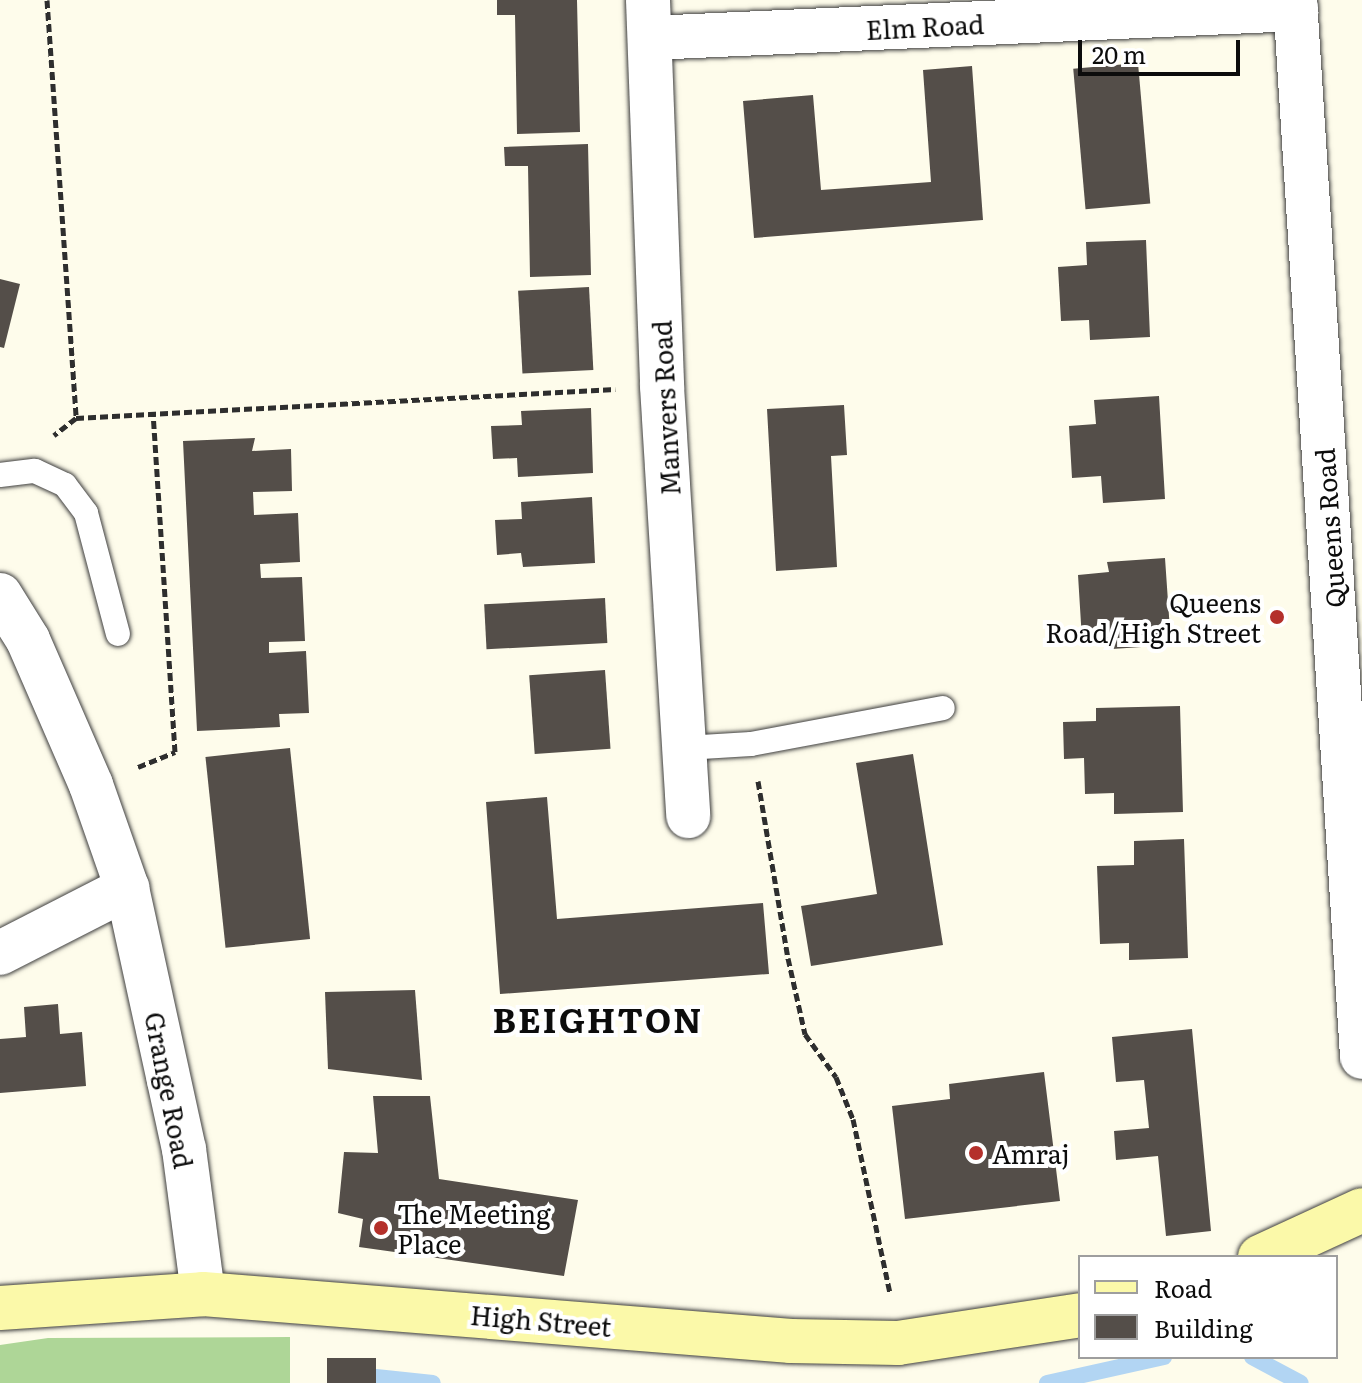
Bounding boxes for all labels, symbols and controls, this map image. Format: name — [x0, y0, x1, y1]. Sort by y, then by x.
street label: Elm Road — [865, 7, 985, 45]
scale bar — [1082, 24, 1244, 74]
text: 20 m — [1092, 36, 1146, 71]
street label: Manvers Road — [645, 319, 685, 497]
street label: Queens Road — [1308, 447, 1350, 609]
place label: Queens Road/High Street — [1045, 586, 1261, 648]
marker: Queens Road/High Street — [1268, 608, 1286, 626]
district label: BEIGHTON — [492, 999, 704, 1039]
street label: Grange Road — [140, 1009, 200, 1171]
place label: Amraj — [992, 1137, 1070, 1169]
marker: Amraj — [967, 1144, 985, 1162]
place label: The Meeting Place — [397, 1197, 551, 1258]
marker: The Meeting Place — [372, 1219, 390, 1237]
legend — [1078, 1255, 1338, 1359]
text: Road — [1154, 1270, 1212, 1305]
street label: High Street — [469, 1298, 613, 1342]
text: Building — [1154, 1310, 1253, 1345]

